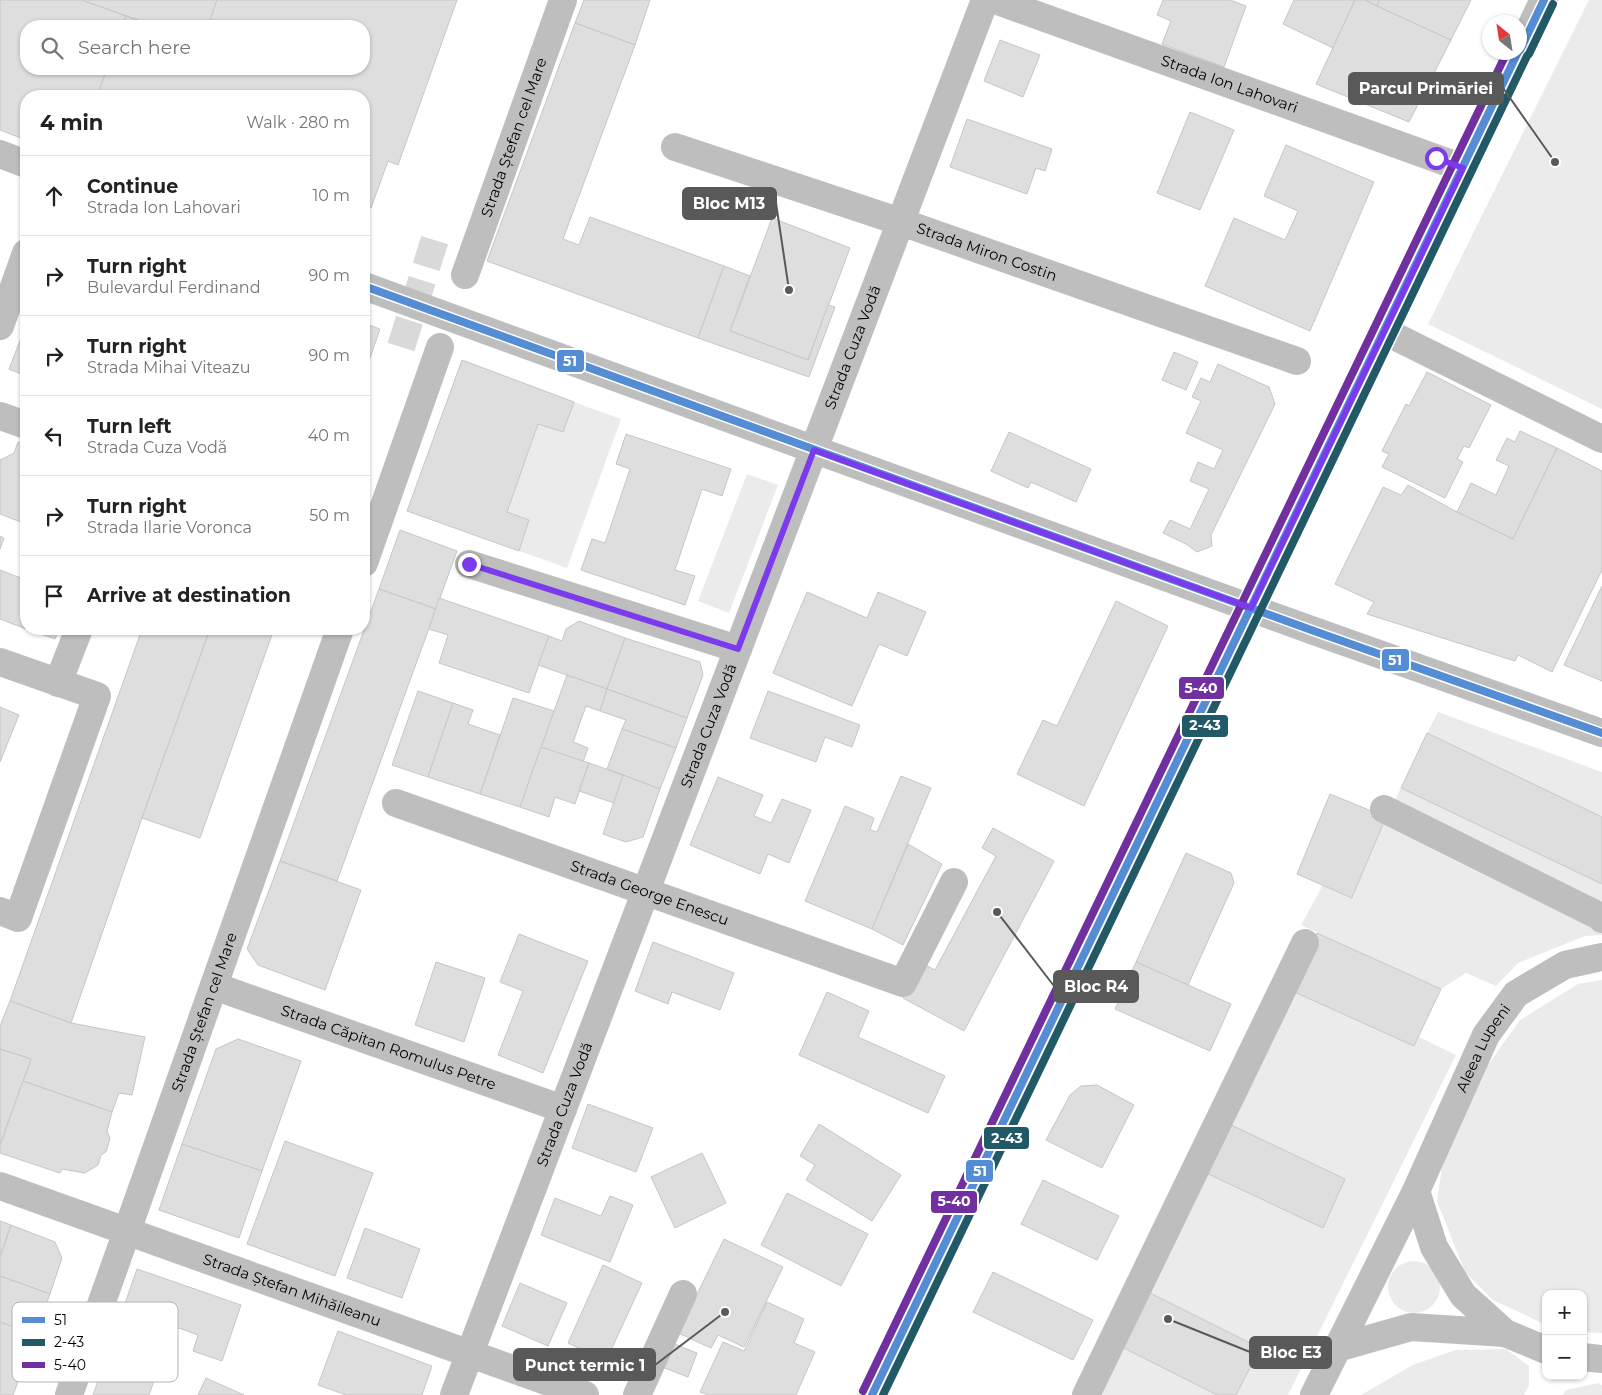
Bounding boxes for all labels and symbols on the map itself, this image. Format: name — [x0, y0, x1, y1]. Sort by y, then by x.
north arrow — [1482, 15, 1527, 60]
street label: Strada Ion Lahovari — [1158, 50, 1301, 117]
street label: Strada Ștefan cel Mare — [476, 55, 551, 220]
callout: Parcul Primăriei — [1349, 73, 1503, 104]
text: Parcul Primăriei — [1359, 79, 1493, 98]
route start — [1425, 147, 1448, 170]
callout: Bloc M13 — [683, 188, 776, 219]
text: Bloc M13 — [693, 194, 765, 213]
street label: Strada Miron Costin — [914, 218, 1060, 285]
street label: Strada Cuza Vodă — [820, 282, 885, 412]
line badge: 51 — [556, 349, 585, 373]
text: 51 — [563, 352, 577, 370]
route end — [458, 553, 481, 576]
line badge: 51 — [1381, 648, 1410, 672]
text: 51 — [1388, 651, 1402, 669]
street label: Strada Cuza Vodă — [676, 661, 741, 791]
line badge: 5-40 — [1178, 676, 1225, 700]
text: 5-40 — [1185, 679, 1217, 697]
line badge: 2-43 — [1181, 714, 1229, 738]
text: 2-43 — [1189, 716, 1221, 734]
street label: Strada George Enescu — [568, 856, 731, 929]
street label: Strada Ștefan cel Mare — [167, 930, 241, 1094]
callout: Bloc R4 — [1054, 971, 1138, 1002]
text: Bloc R4 — [1064, 977, 1128, 996]
street label: Strada Căpitan Romulus Petre — [278, 1000, 499, 1094]
street label: Aleea Lupeni — [1452, 1000, 1515, 1095]
street label: Strada Cuza Vodă — [532, 1039, 596, 1169]
line badge: 2-43 — [983, 1126, 1030, 1150]
text: 2-43 — [991, 1129, 1023, 1147]
line badge: 51 — [965, 1159, 994, 1183]
text: 51 — [973, 1162, 987, 1180]
line badge: 5-40 — [930, 1190, 978, 1214]
text: 5-40 — [938, 1192, 970, 1210]
street label: Strada Ștefan Mihăileanu — [200, 1249, 384, 1330]
legend — [12, 1302, 178, 1382]
text: 51 — [54, 1311, 67, 1329]
text: 2-43 — [54, 1333, 84, 1351]
callout: Bloc E3 — [1250, 1337, 1331, 1368]
text: Bloc E3 — [1260, 1343, 1322, 1362]
callout: Punct termic 1 — [514, 1349, 655, 1380]
text: 5-40 — [54, 1356, 86, 1374]
text: Punct termic 1 — [525, 1356, 645, 1375]

